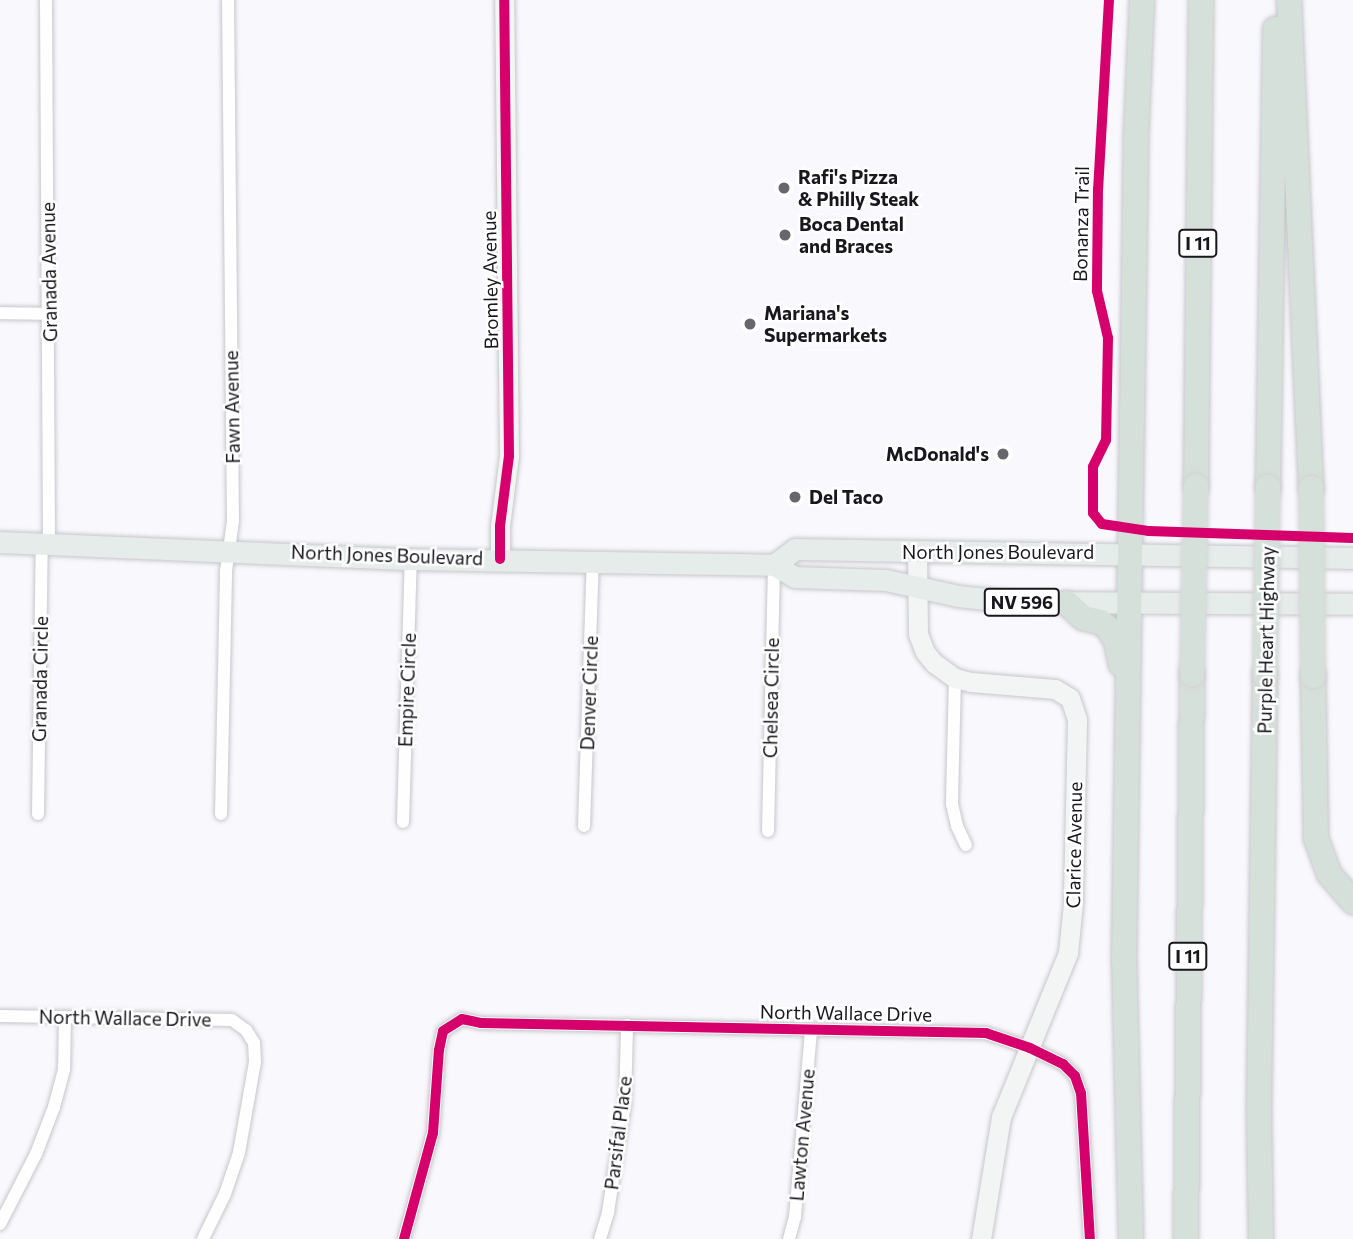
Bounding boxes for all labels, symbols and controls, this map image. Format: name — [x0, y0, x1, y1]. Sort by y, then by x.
place label: Rafi's Pizza & Philly Steak — [798, 166, 919, 210]
street label: Bonanza Trail — [1069, 166, 1093, 282]
marker: Rafi's Pizza & Philly Steak — [776, 180, 792, 196]
street label: Granada Avenue — [36, 202, 62, 342]
street label: Bromley Avenue — [477, 210, 503, 350]
place label: Boca Dental and Braces — [799, 213, 904, 257]
marker: Boca Dental and Braces — [777, 227, 793, 243]
road number: I 11 — [1177, 229, 1219, 258]
place label: Mariana's Supermarkets — [764, 302, 887, 346]
marker: Mariana's Supermarkets — [742, 316, 758, 332]
street label: Fawn Avenue — [220, 350, 244, 464]
place label: McDonald's — [886, 443, 989, 465]
marker: McDonald's — [995, 446, 1011, 462]
place label: Del Taco — [809, 486, 883, 508]
marker: Del Taco — [787, 489, 803, 505]
street label: North Jones Boulevard — [291, 540, 483, 570]
street label: North Jones Boulevard — [902, 541, 1094, 563]
street label: Purple Heart Highway — [1253, 546, 1279, 734]
road number: NV 596 — [984, 588, 1060, 616]
street label: Granada Circle — [28, 616, 52, 742]
street label: Empire Circle — [394, 632, 420, 748]
street label: Denver Circle — [576, 635, 602, 751]
street label: Chelsea Circle — [759, 638, 783, 758]
street label: Clarice Avenue — [1061, 781, 1087, 909]
road number: I 11 — [1167, 942, 1209, 971]
street label: North Wallace Drive — [760, 1000, 932, 1026]
street label: North Wallace Drive — [39, 1005, 211, 1031]
street label: Lawton Avenue — [785, 1068, 819, 1202]
street label: Parsifal Place — [600, 1075, 636, 1191]

